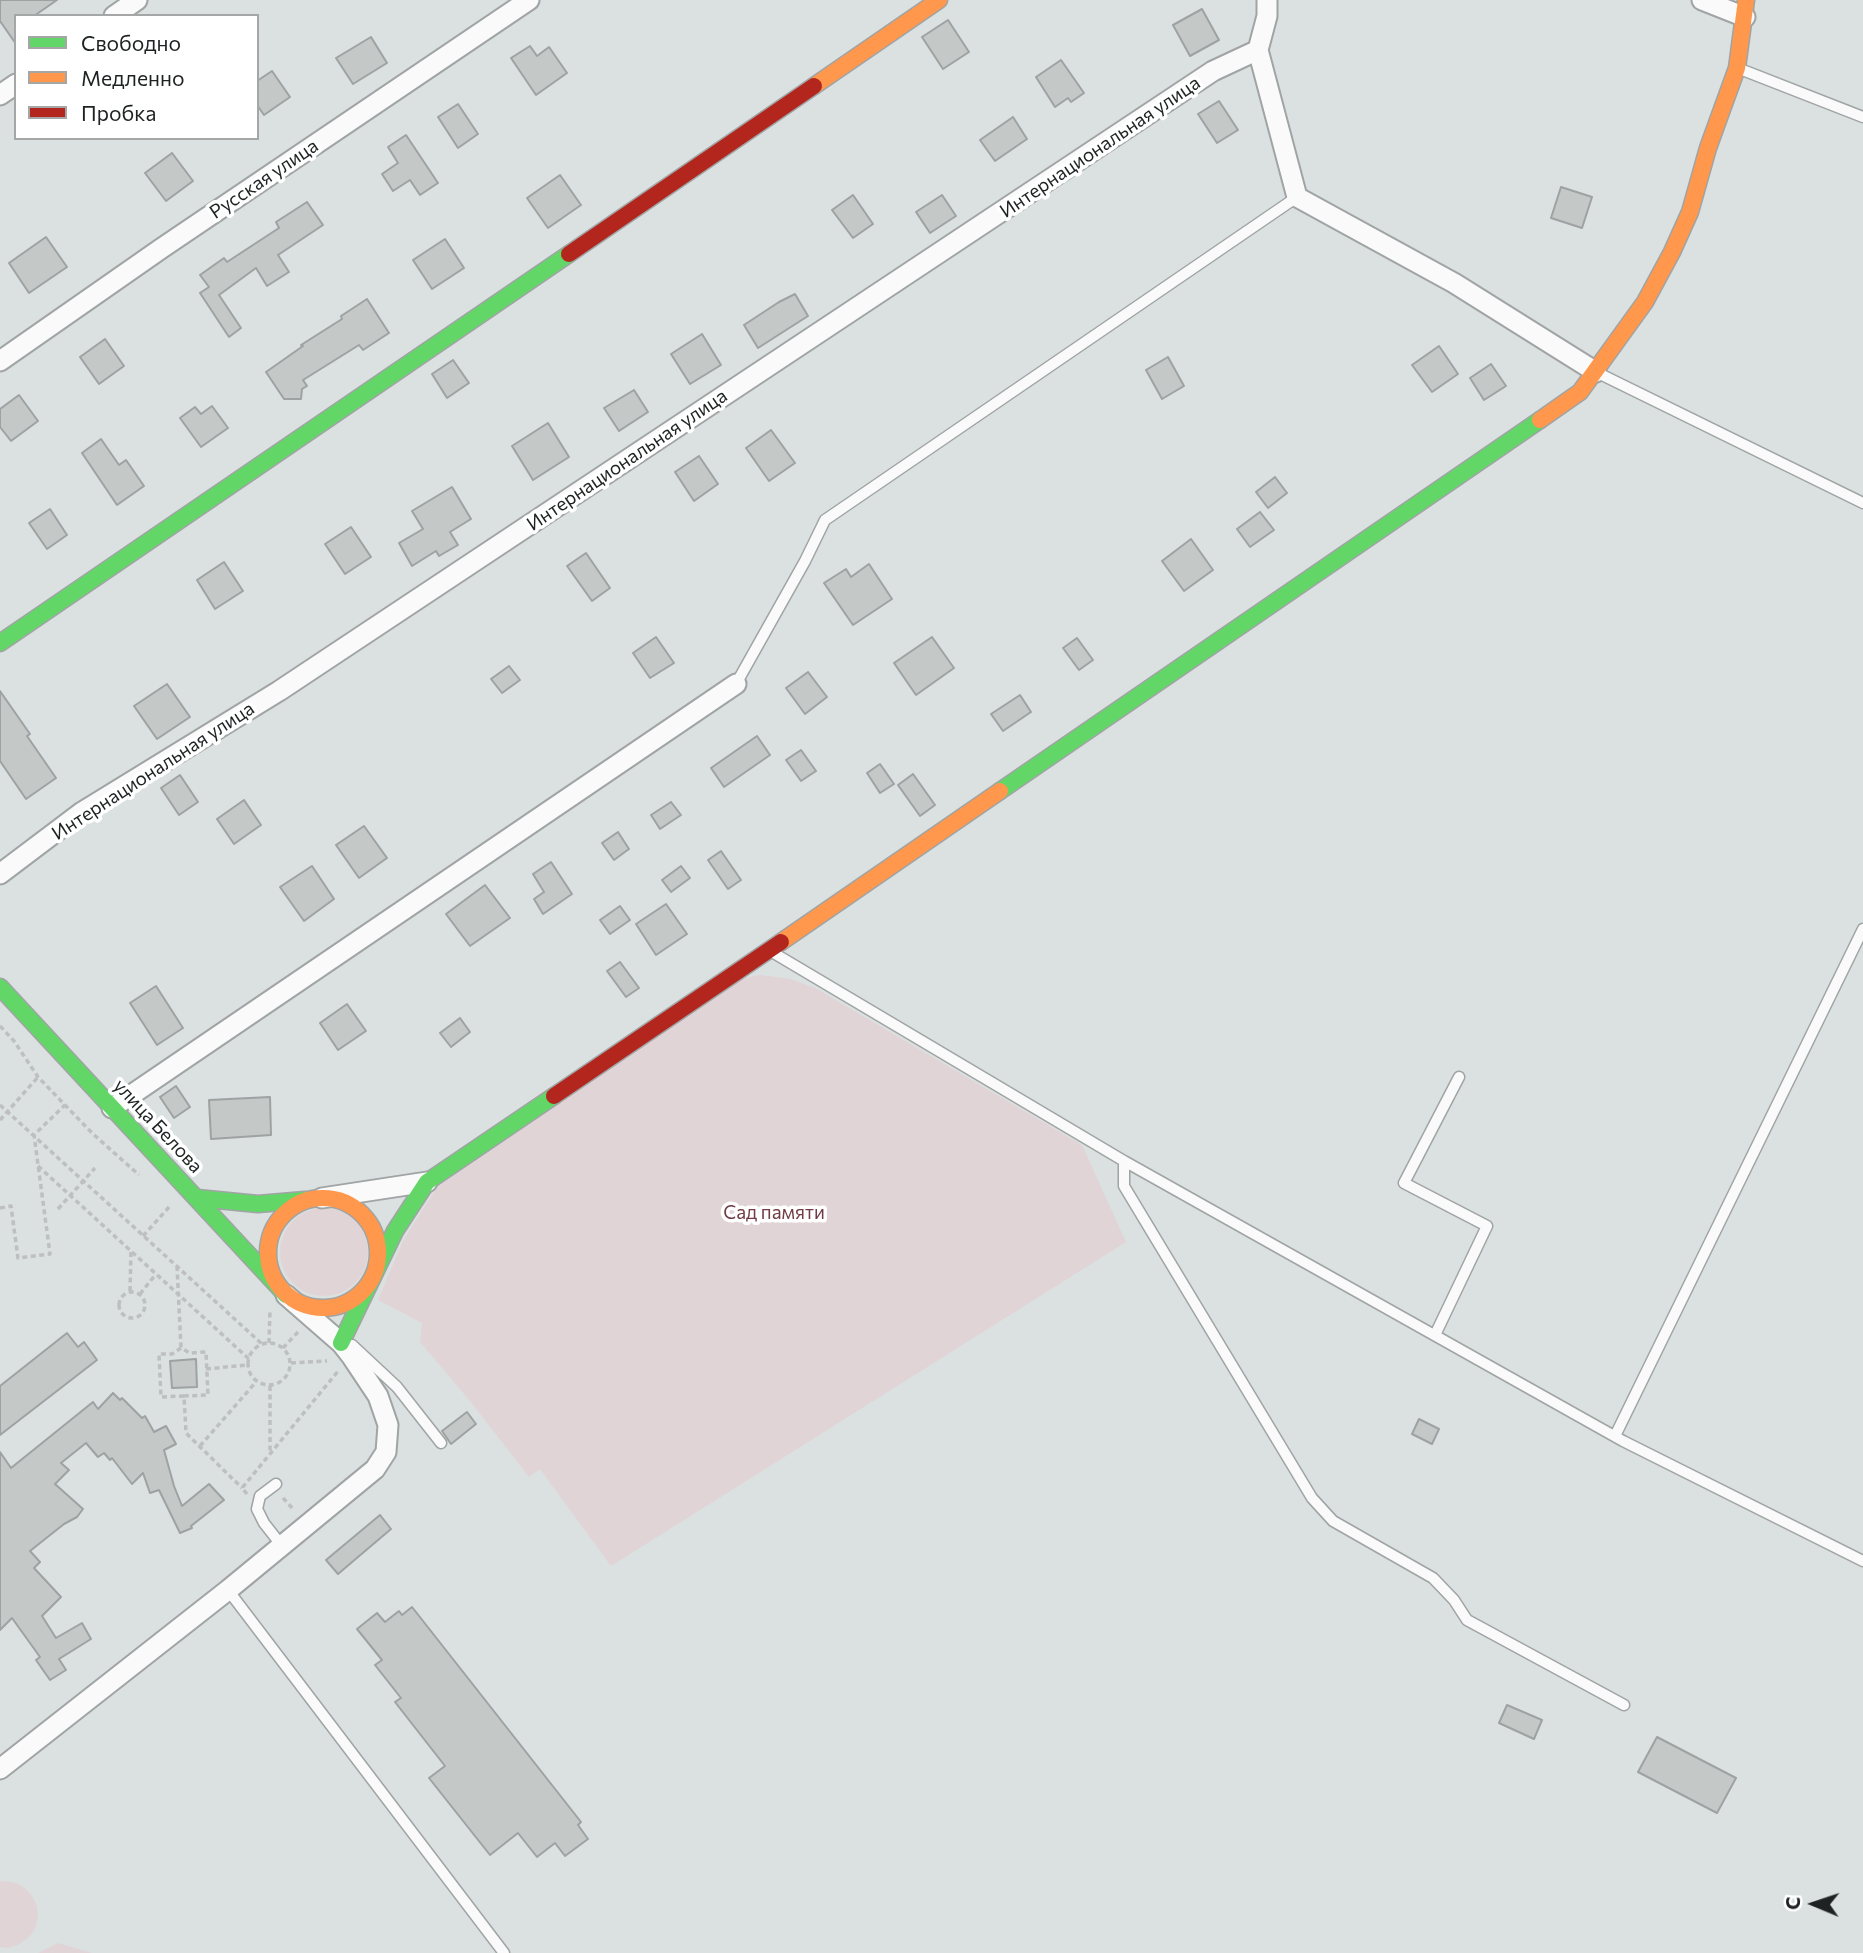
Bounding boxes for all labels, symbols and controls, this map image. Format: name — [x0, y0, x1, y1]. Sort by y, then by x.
legend — [14, 14, 259, 140]
text: Свободно — [81, 30, 181, 55]
text: Медленно — [81, 65, 185, 90]
street label: Интернациональная улица — [996, 71, 1204, 223]
text: Пробка — [81, 100, 156, 125]
street label: Русская улица — [205, 134, 323, 224]
street label: Интернациональная улица — [523, 384, 731, 536]
street label: Интернациональная улица — [48, 697, 258, 845]
street label: улица Белова — [109, 1074, 207, 1178]
park label: Сад памяти — [723, 1202, 825, 1224]
north arrow — [1779, 1869, 1849, 1939]
text: С — [1781, 1896, 1804, 1910]

